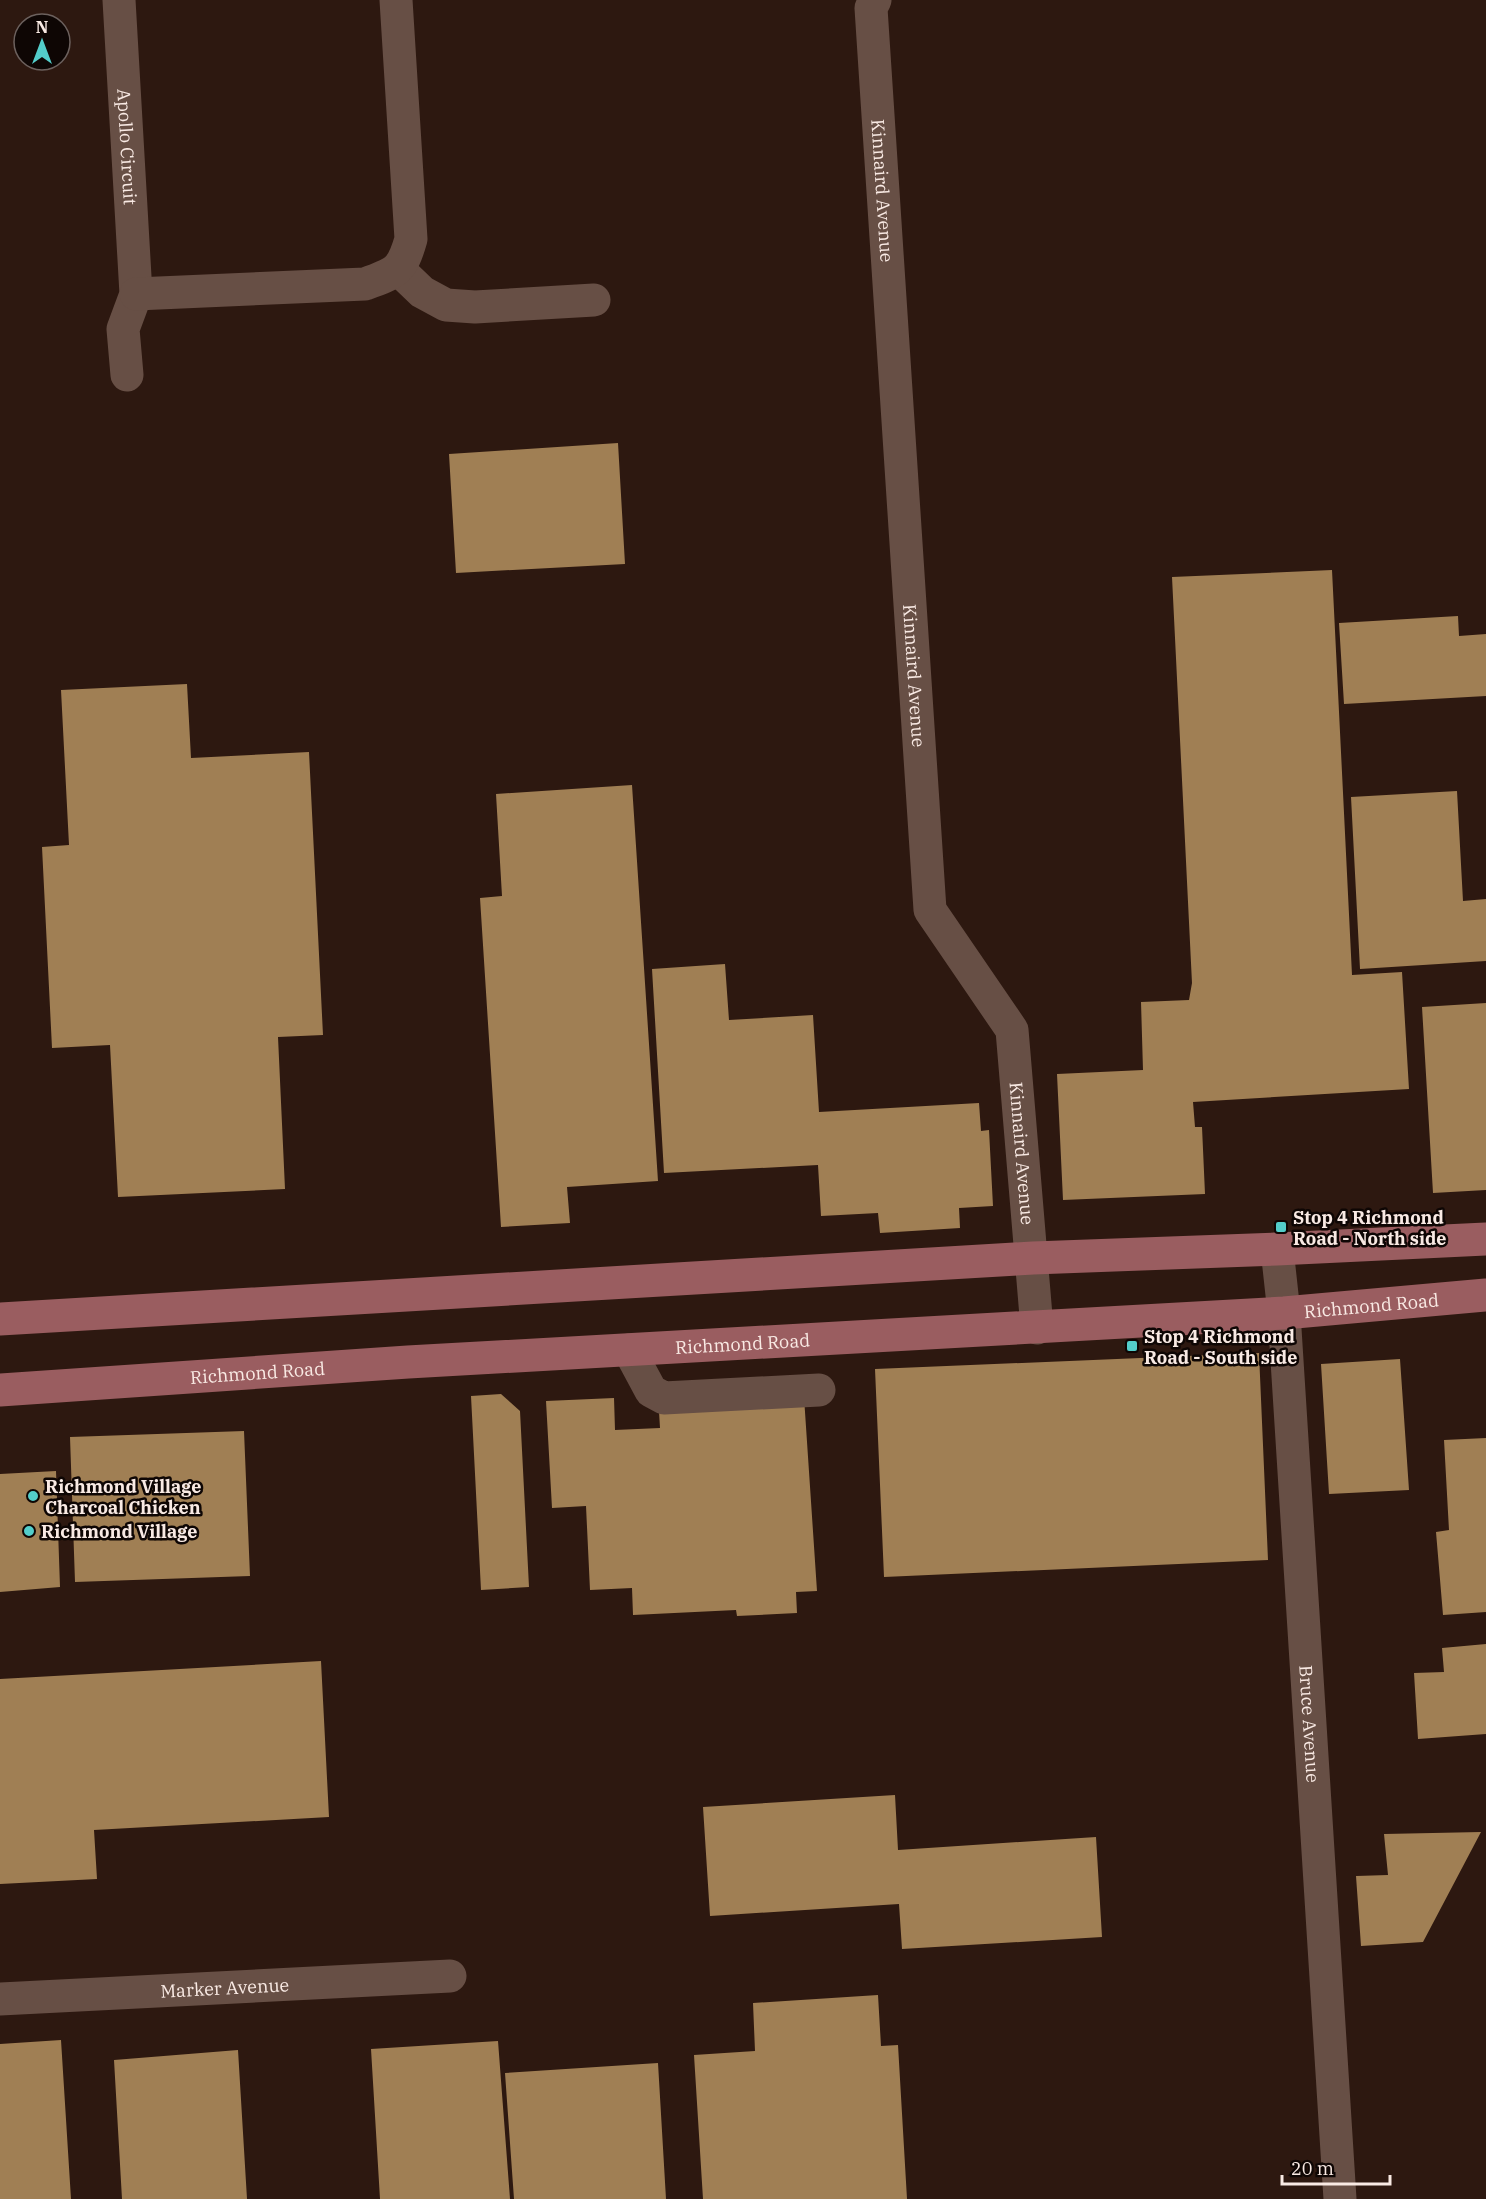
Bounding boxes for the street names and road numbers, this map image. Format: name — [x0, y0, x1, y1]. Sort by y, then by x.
street label: Apollo Circuit — [113, 88, 142, 206]
street label: Kinnaird Avenue — [867, 118, 899, 263]
street label: Kinnaird Avenue — [899, 603, 931, 748]
street label: Kinnaird Avenue — [1005, 1081, 1040, 1226]
street label: Richmond Road — [1303, 1288, 1440, 1323]
street label: Richmond Road — [674, 1328, 811, 1359]
street label: Richmond Road — [189, 1356, 326, 1388]
street label: Bruce Avenue — [1295, 1664, 1325, 1783]
street label: Marker Avenue — [160, 1973, 290, 2002]

